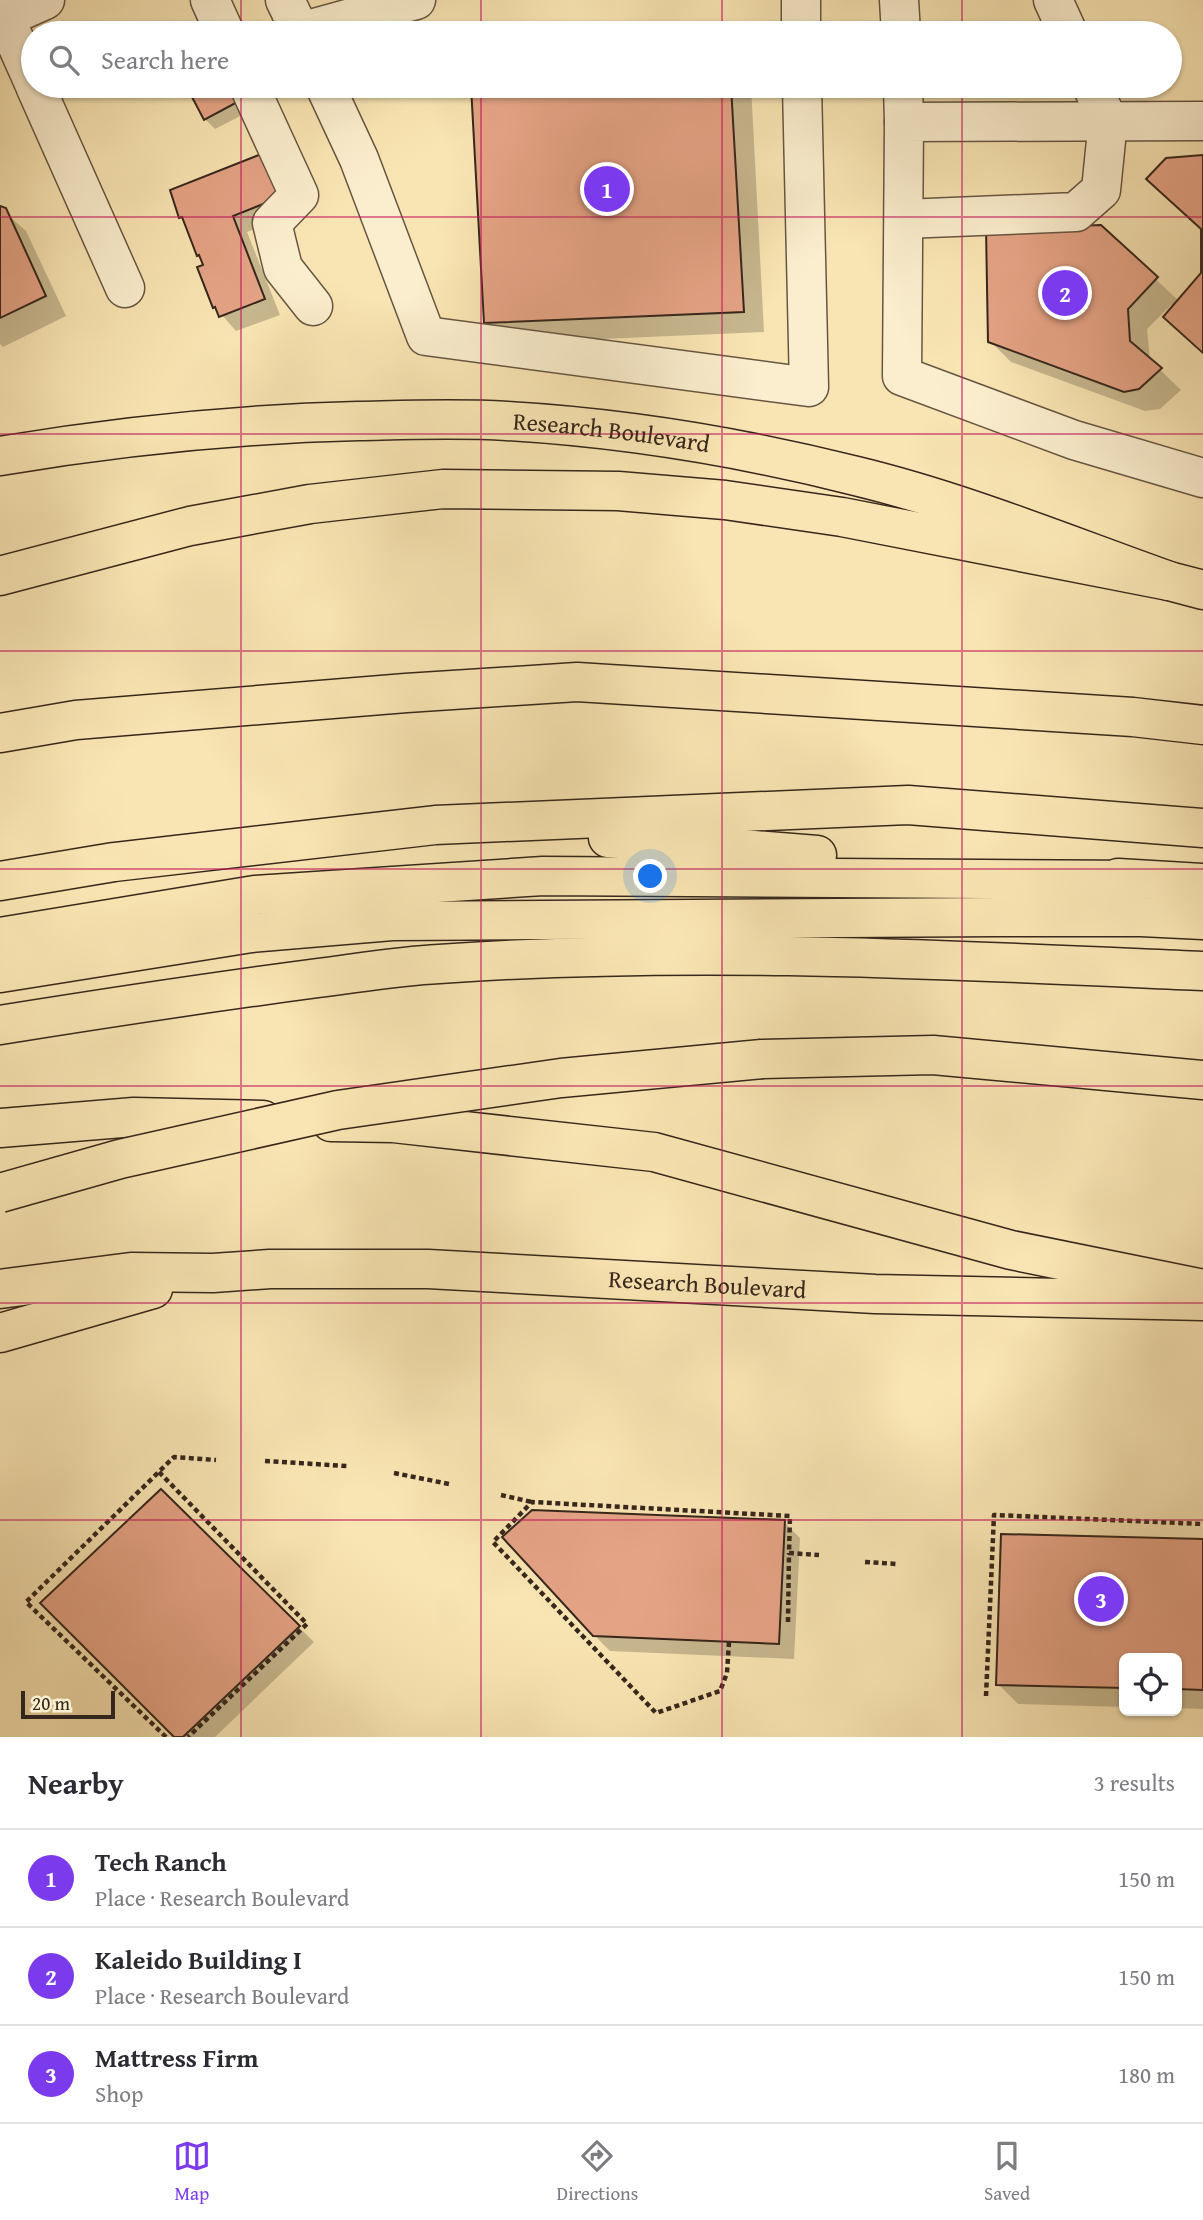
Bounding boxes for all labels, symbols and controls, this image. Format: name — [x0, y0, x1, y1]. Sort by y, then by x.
search box — [21, 21, 1182, 98]
text: Search here — [101, 40, 229, 79]
icon: search — [45, 41, 83, 79]
pin: 1 — [584, 163, 630, 215]
pin: 2 — [1042, 267, 1088, 319]
street label: Research Boulevard — [512, 403, 713, 461]
your location — [633, 859, 667, 893]
street label: Research Boulevard — [608, 1261, 807, 1307]
pin: 3 — [1078, 1573, 1124, 1625]
map controls — [1119, 1653, 1182, 1716]
button: locate — [1119, 1653, 1182, 1716]
scale bar — [21, 1688, 116, 1720]
text: 20 m — [32, 1689, 70, 1717]
text: Nearby — [28, 1761, 124, 1805]
text: 3 results — [1094, 1766, 1175, 1799]
text: Tech Ranch — [95, 1842, 227, 1881]
text: 1 — [45, 1862, 57, 1895]
text: 150 m — [1118, 1862, 1175, 1895]
text: Place · Research Boulevard — [95, 1881, 349, 1914]
text: Kaleido Building I — [95, 1940, 302, 1979]
text: 2 — [45, 1960, 57, 1993]
text: 150 m — [1118, 1960, 1175, 1993]
text: Place · Research Boulevard — [95, 1979, 349, 2012]
text: Mattress Firm — [95, 2038, 259, 2077]
text: 3 — [45, 2058, 57, 2091]
text: 180 m — [1118, 2058, 1175, 2091]
text: Shop — [95, 2077, 143, 2110]
tab: Map — [173, 2137, 211, 2207]
tab: Directions — [557, 2137, 638, 2207]
tab: Saved — [984, 2137, 1030, 2207]

